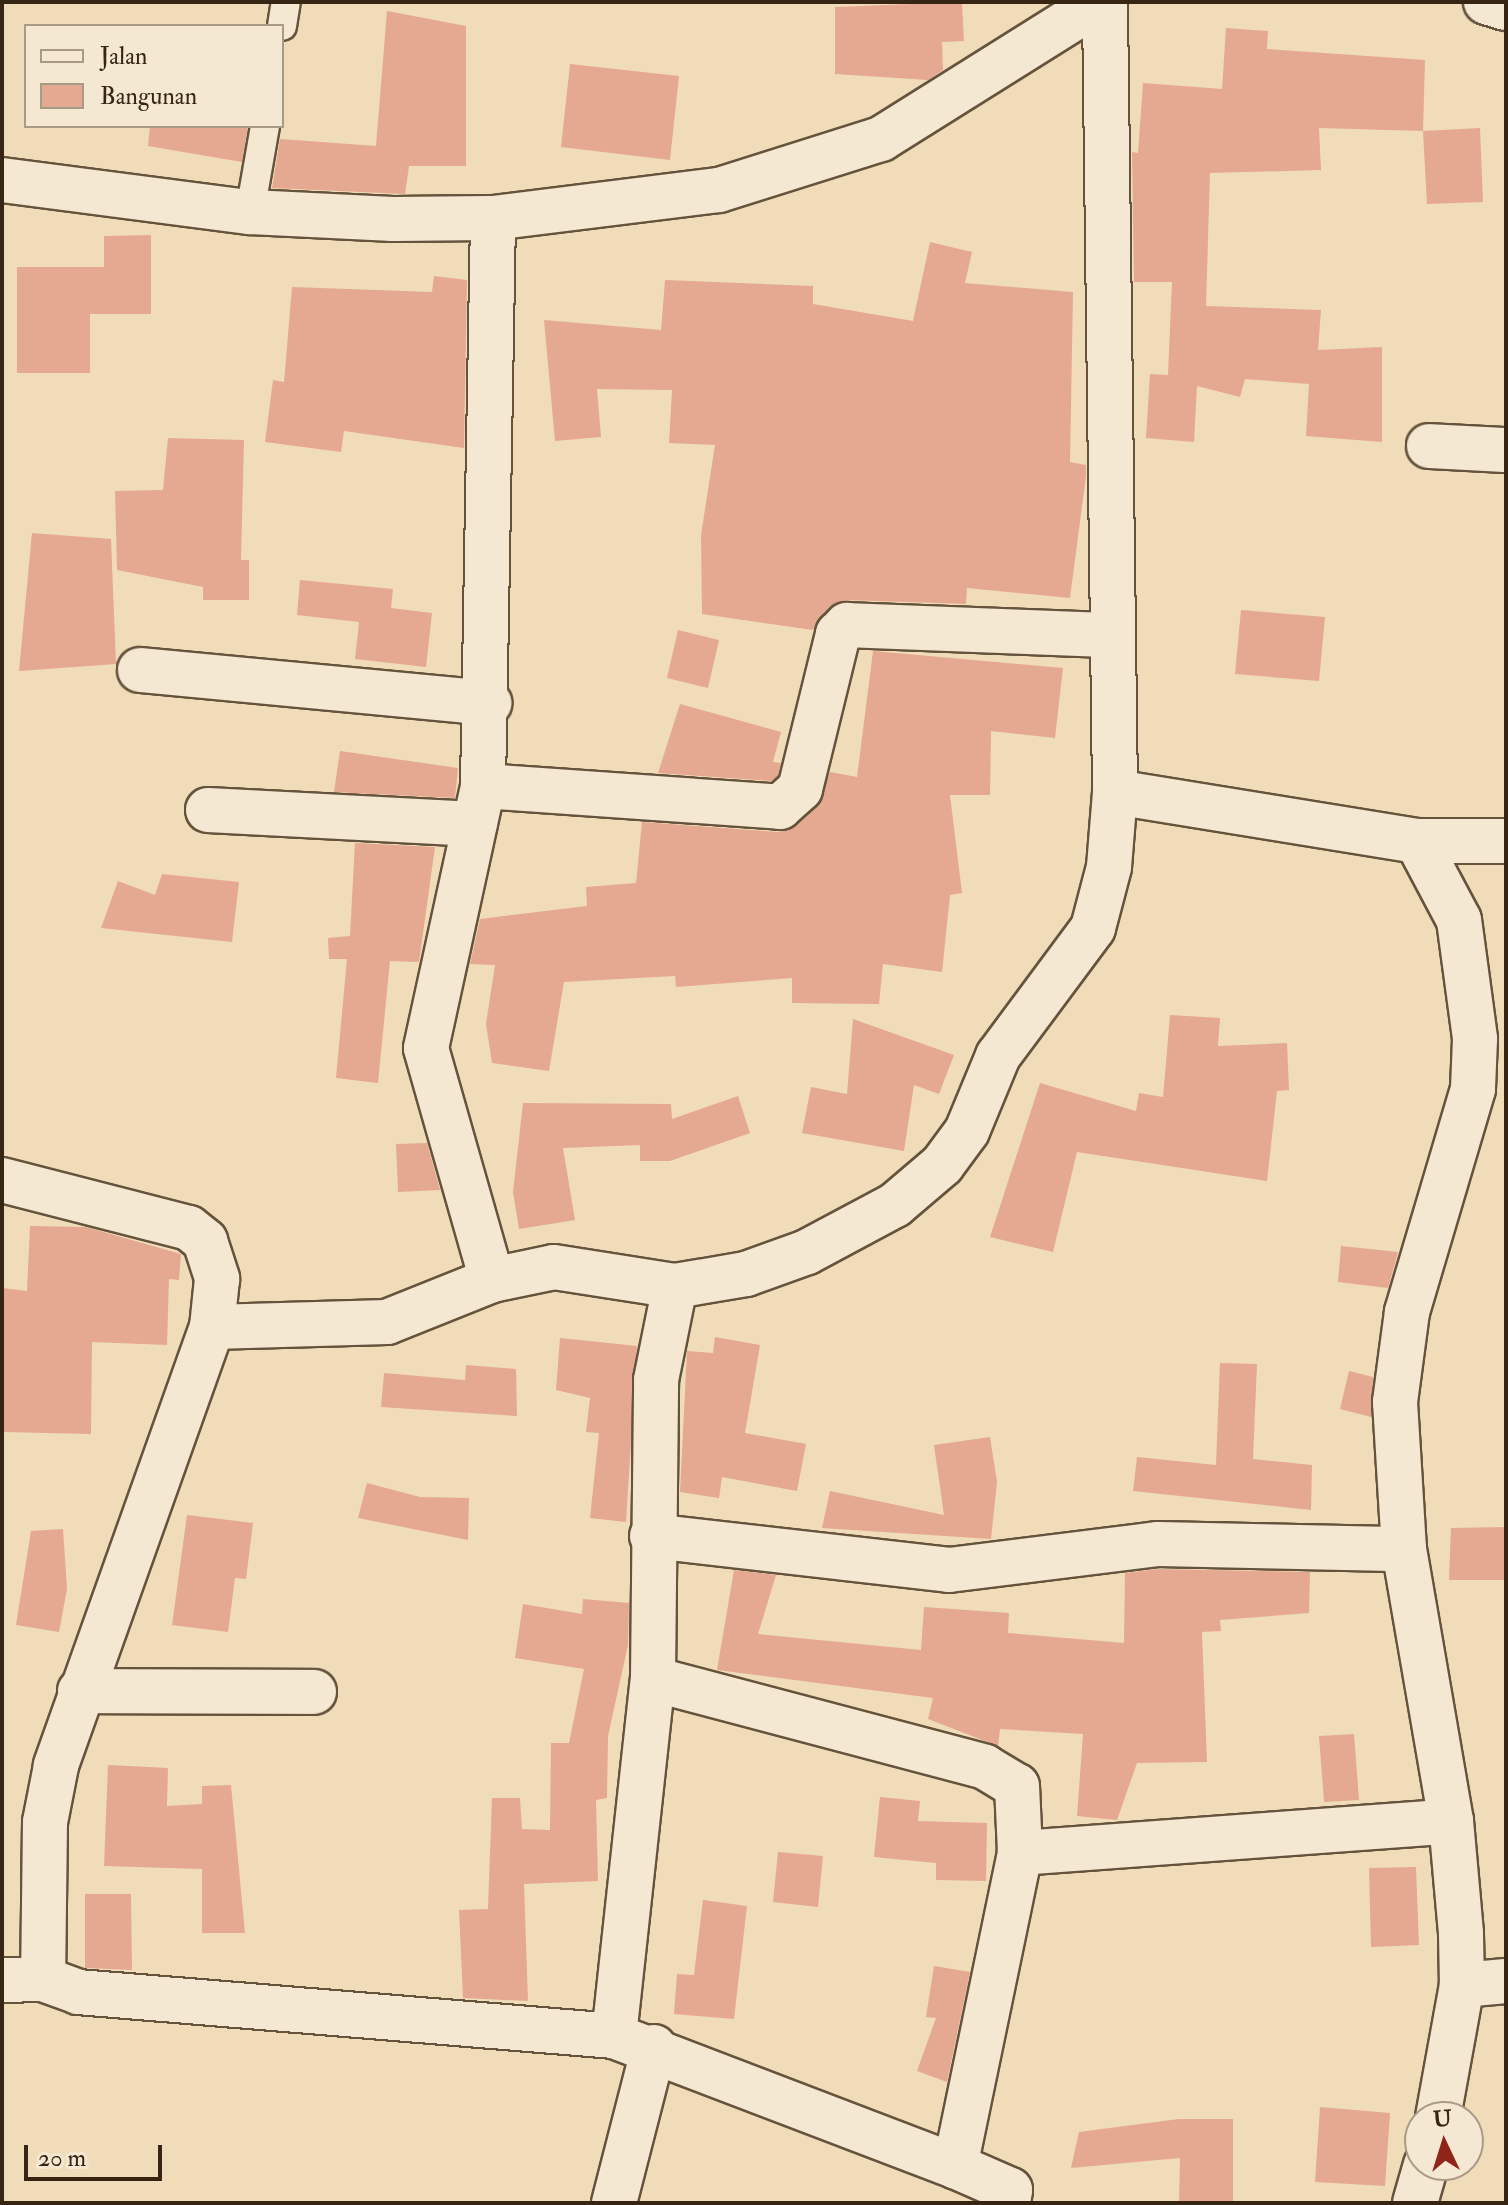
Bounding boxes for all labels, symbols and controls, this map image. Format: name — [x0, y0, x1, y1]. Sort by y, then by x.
legend — [24, 24, 284, 128]
text: Jalan — [100, 41, 147, 72]
text: Bangunan — [100, 81, 197, 112]
north arrow — [1404, 2101, 1484, 2181]
text: U — [1432, 2104, 1453, 2134]
scale bar — [28, 2129, 166, 2179]
text: 20 m — [38, 2143, 86, 2174]

